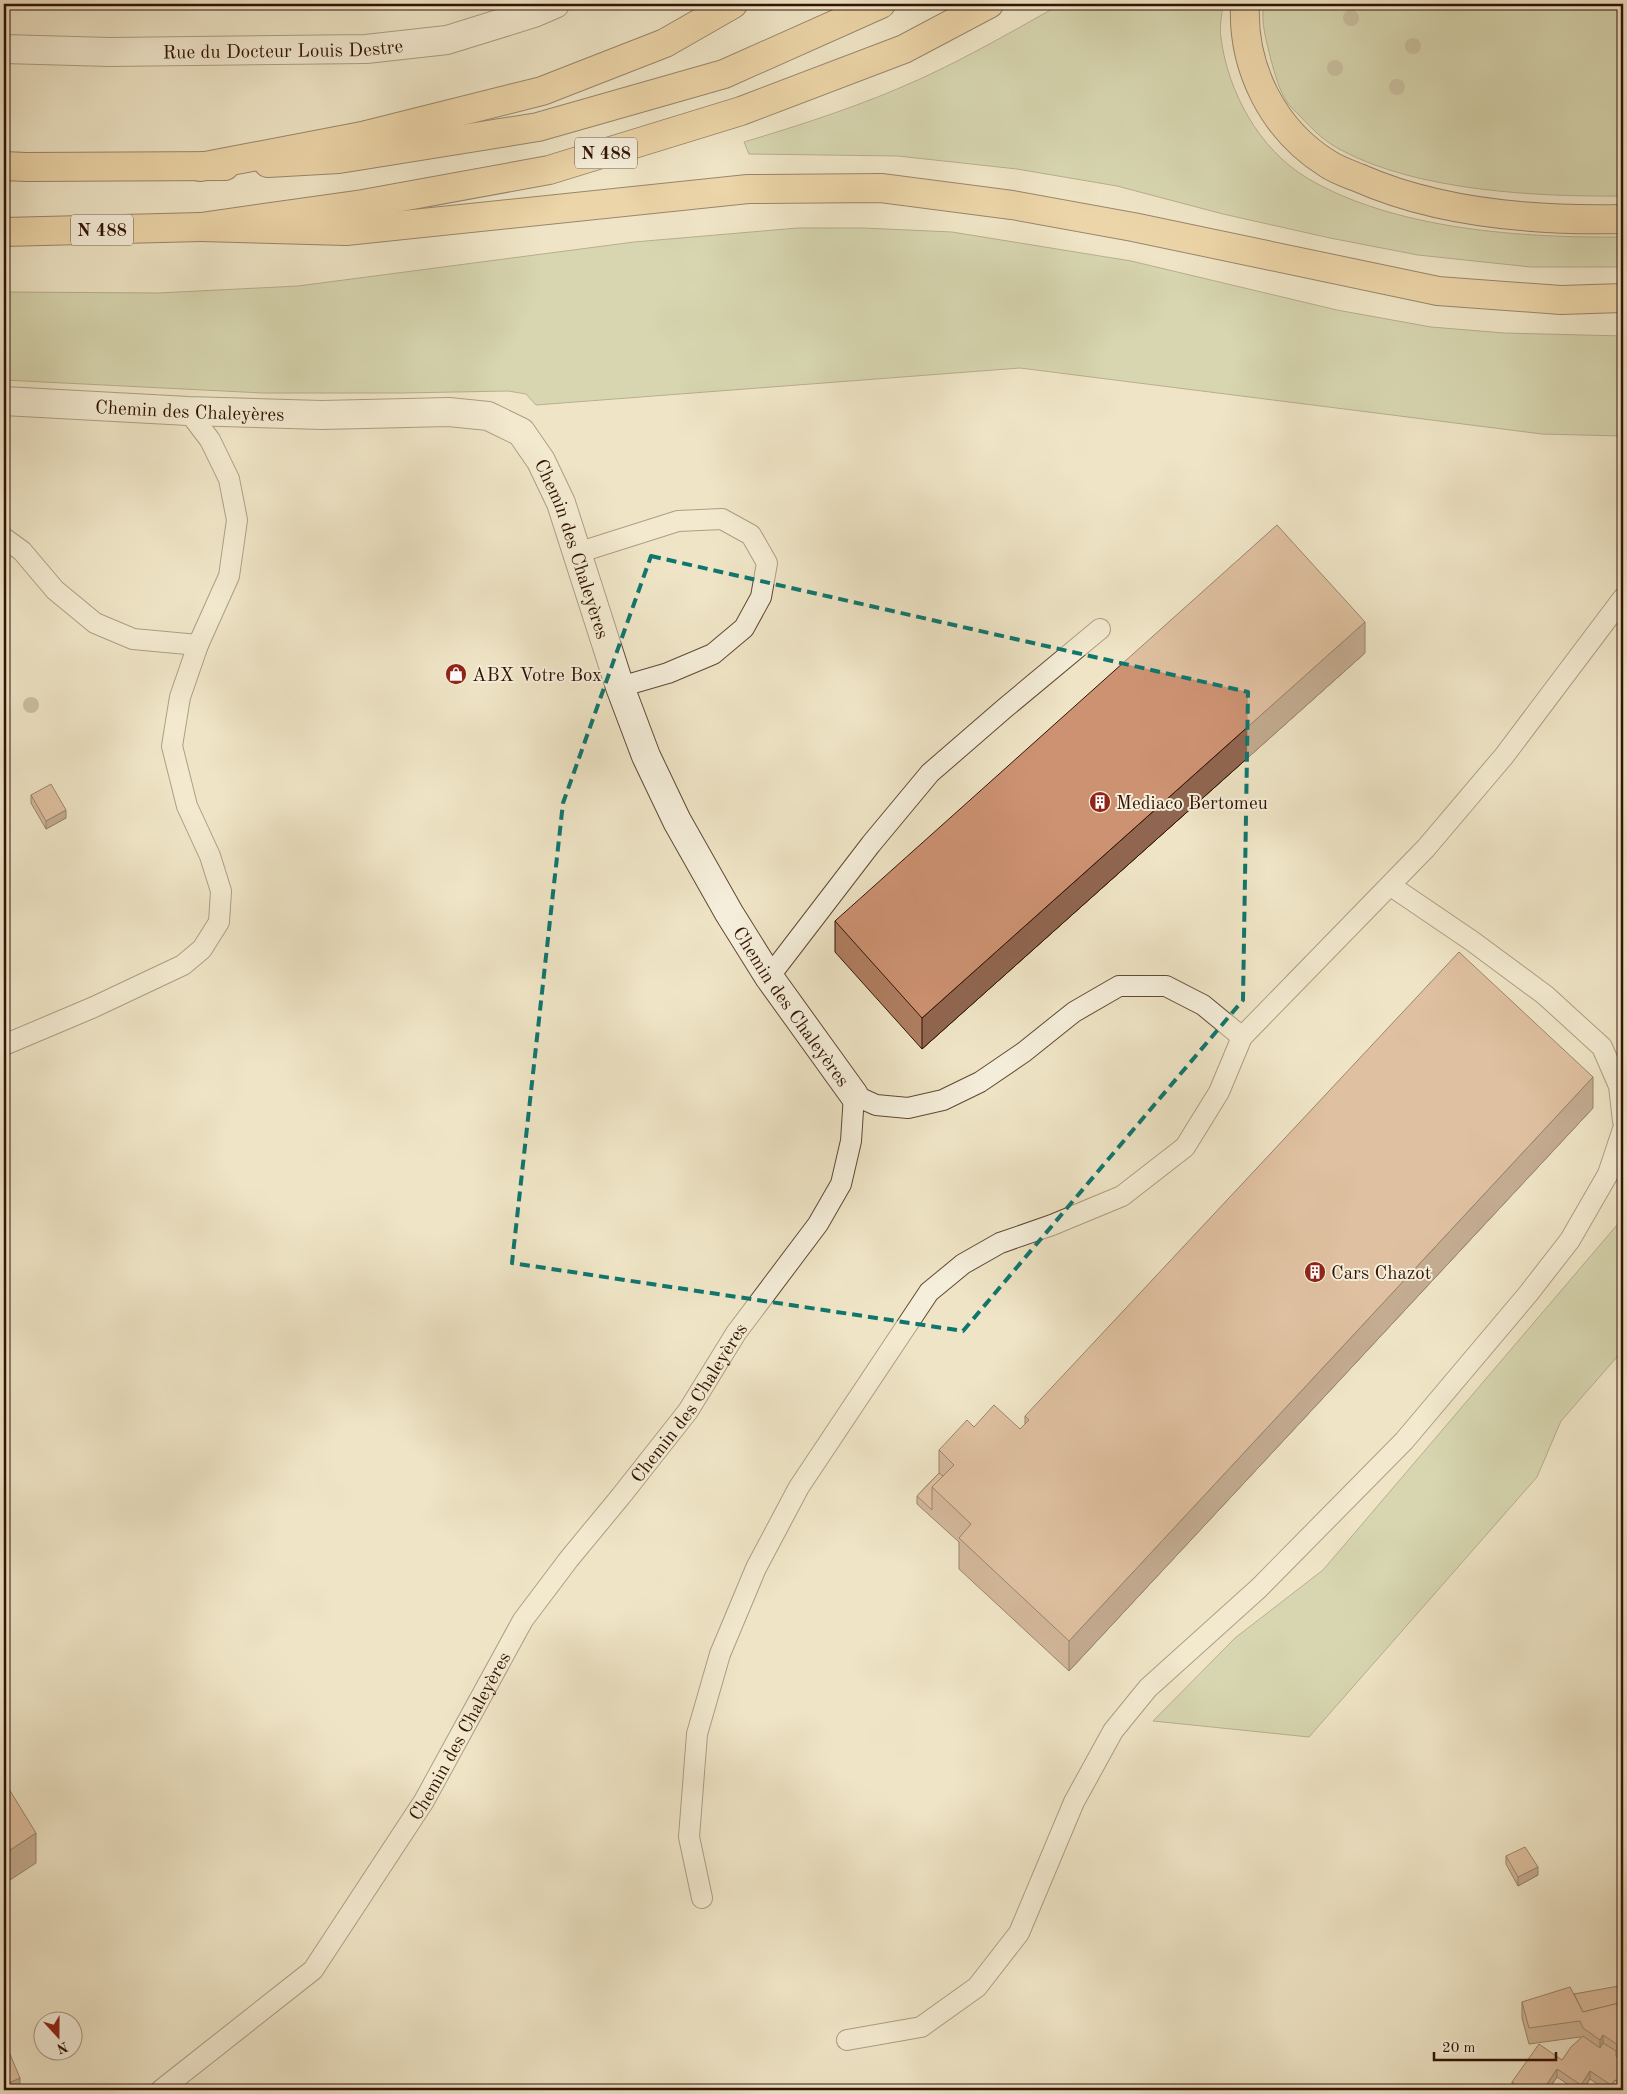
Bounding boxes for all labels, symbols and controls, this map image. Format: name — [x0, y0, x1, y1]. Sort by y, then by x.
street label: Rue du Docteur Louis Destre — [163, 38, 404, 63]
road number: N 488 — [575, 138, 637, 168]
road number: N 488 — [71, 214, 133, 246]
street label: Chemin des Chaleyères — [94, 399, 285, 426]
street label: Chemin des Chaleyères — [530, 457, 611, 642]
shop icon: ABX Votre Box — [444, 662, 468, 686]
place label: ABX Votre Box — [472, 667, 602, 686]
building icon: Mediaco Bertomeu — [1088, 790, 1112, 814]
place label: Mediaco Bertomeu — [1116, 795, 1268, 814]
street label: Chemin des Chaleyères — [728, 924, 852, 1091]
building icon: Cars Chazot — [1303, 1260, 1327, 1284]
place label: Cars Chazot — [1331, 1265, 1431, 1284]
street label: Chemin des Chaleyères — [628, 1320, 752, 1487]
street label: Chemin des Chaleyères — [407, 1649, 516, 1825]
north arrow — [32, 2012, 82, 2062]
scale bar — [1434, 2029, 1557, 2061]
text: N — [55, 2039, 70, 2056]
text: 20 m — [1442, 2041, 1476, 2056]

